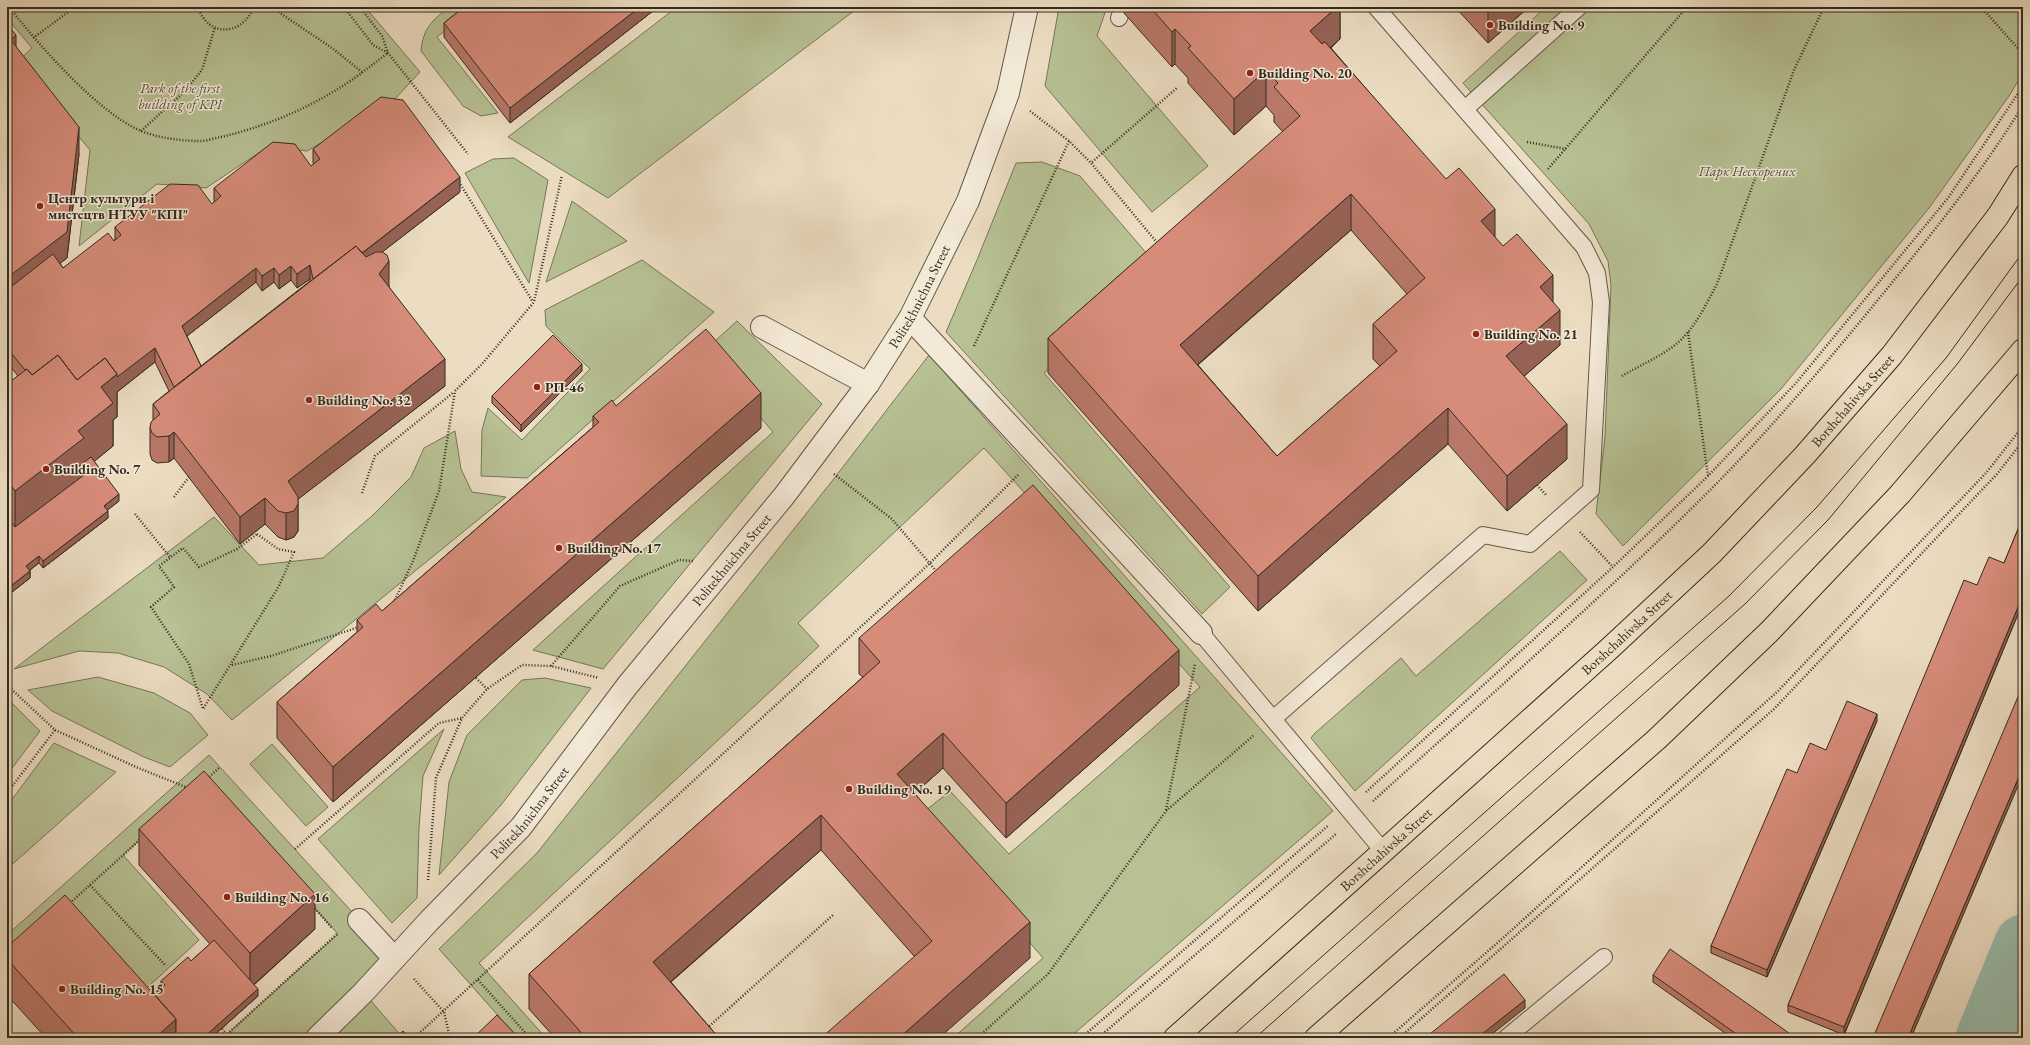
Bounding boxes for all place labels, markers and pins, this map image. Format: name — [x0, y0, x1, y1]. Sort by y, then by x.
place label: Building No. 9 — [1498, 16, 1585, 34]
marker: Building No. 9 — [1485, 20, 1495, 30]
place label: Building No. 20 — [1258, 64, 1353, 82]
marker: Building No. 20 — [1245, 68, 1255, 78]
place label: Центр культури і мистецтв НТУУ "КПІ" — [48, 189, 188, 223]
marker: Центр культури і мистецтв НТУУ "КПІ" — [35, 201, 45, 211]
place label: Building No. 21 — [1484, 325, 1578, 343]
marker: Building No. 21 — [1471, 329, 1481, 339]
place label: РП-46 — [545, 378, 584, 396]
marker: РП-46 — [532, 382, 542, 392]
place label: Building No. 32 — [317, 391, 412, 409]
marker: Building No. 32 — [304, 395, 314, 405]
place label: Building No. 7 — [54, 460, 141, 478]
marker: Building No. 7 — [41, 464, 51, 474]
place label: Building No. 17 — [567, 539, 662, 557]
marker: Building No. 17 — [554, 543, 564, 553]
place label: Building No. 19 — [857, 780, 952, 798]
marker: Building No. 19 — [844, 784, 854, 794]
place label: Building No. 16 — [235, 888, 330, 906]
marker: Building No. 16 — [222, 892, 232, 902]
place label: Building No. 15 — [70, 980, 164, 998]
marker: Building No. 15 — [57, 984, 67, 994]

